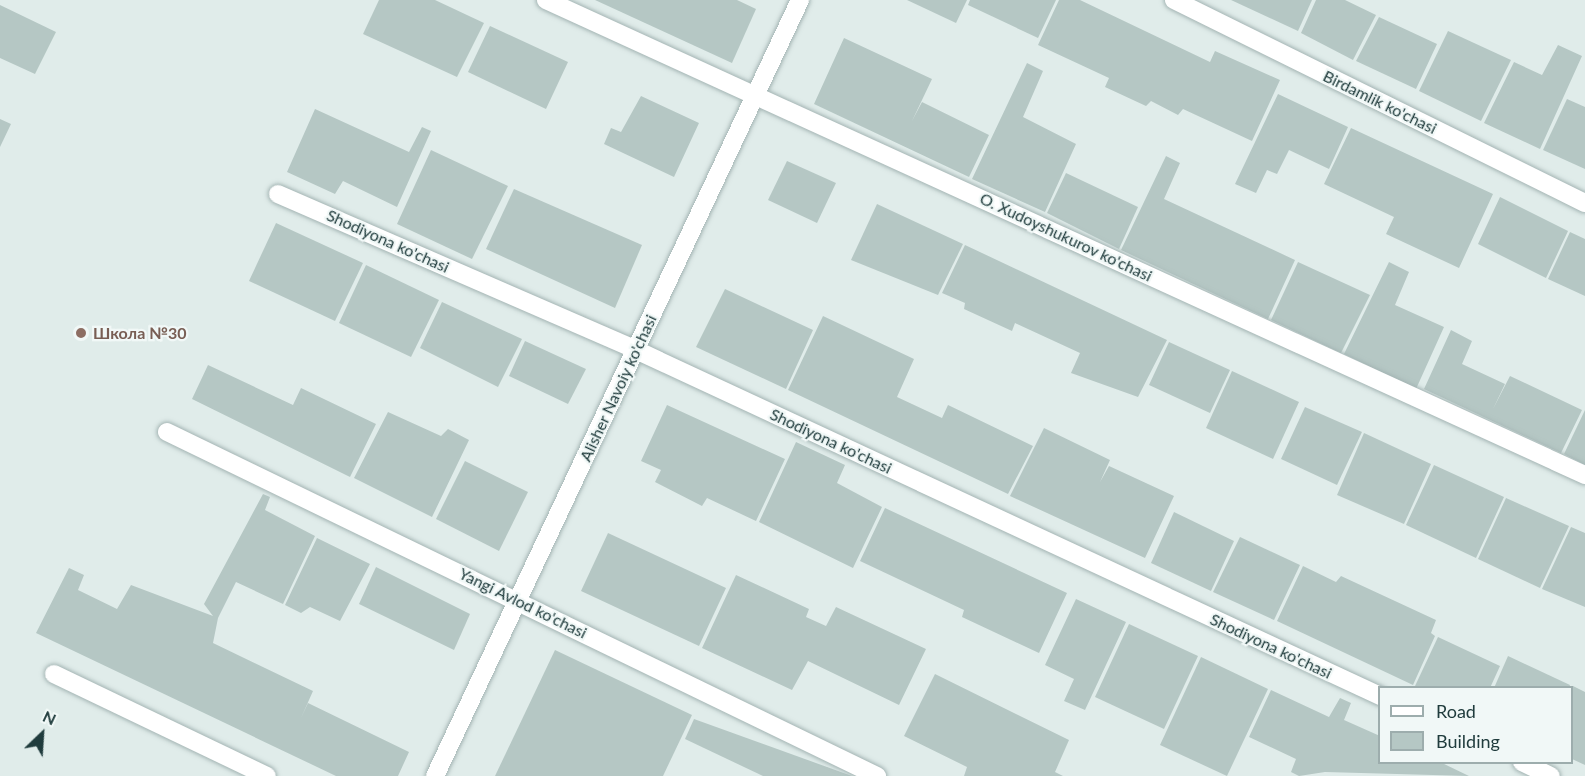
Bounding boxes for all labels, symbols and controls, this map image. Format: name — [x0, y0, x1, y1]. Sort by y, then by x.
street label: Birdamlik ko'chasi — [1320, 66, 1440, 138]
street label: O. Xudoyshukurov ko'chasi — [977, 189, 1155, 285]
street label: Shodiyona ko'chasi — [324, 205, 452, 277]
street label: Alisher Navoiy ko'chasi — [575, 311, 661, 465]
place label: Школа №30 — [93, 323, 187, 343]
marker: Школа №30 — [74, 326, 88, 340]
street label: Shodiyona ko'chasi — [767, 404, 895, 478]
street label: Yangi Avlod ko'chasi — [456, 564, 590, 642]
street label: Shodiyona ko'chasi — [1207, 609, 1335, 683]
legend — [1378, 686, 1573, 764]
text: Road — [1436, 700, 1476, 722]
north arrow — [12, 704, 72, 764]
text: N — [40, 706, 59, 728]
text: Building — [1436, 730, 1500, 752]

